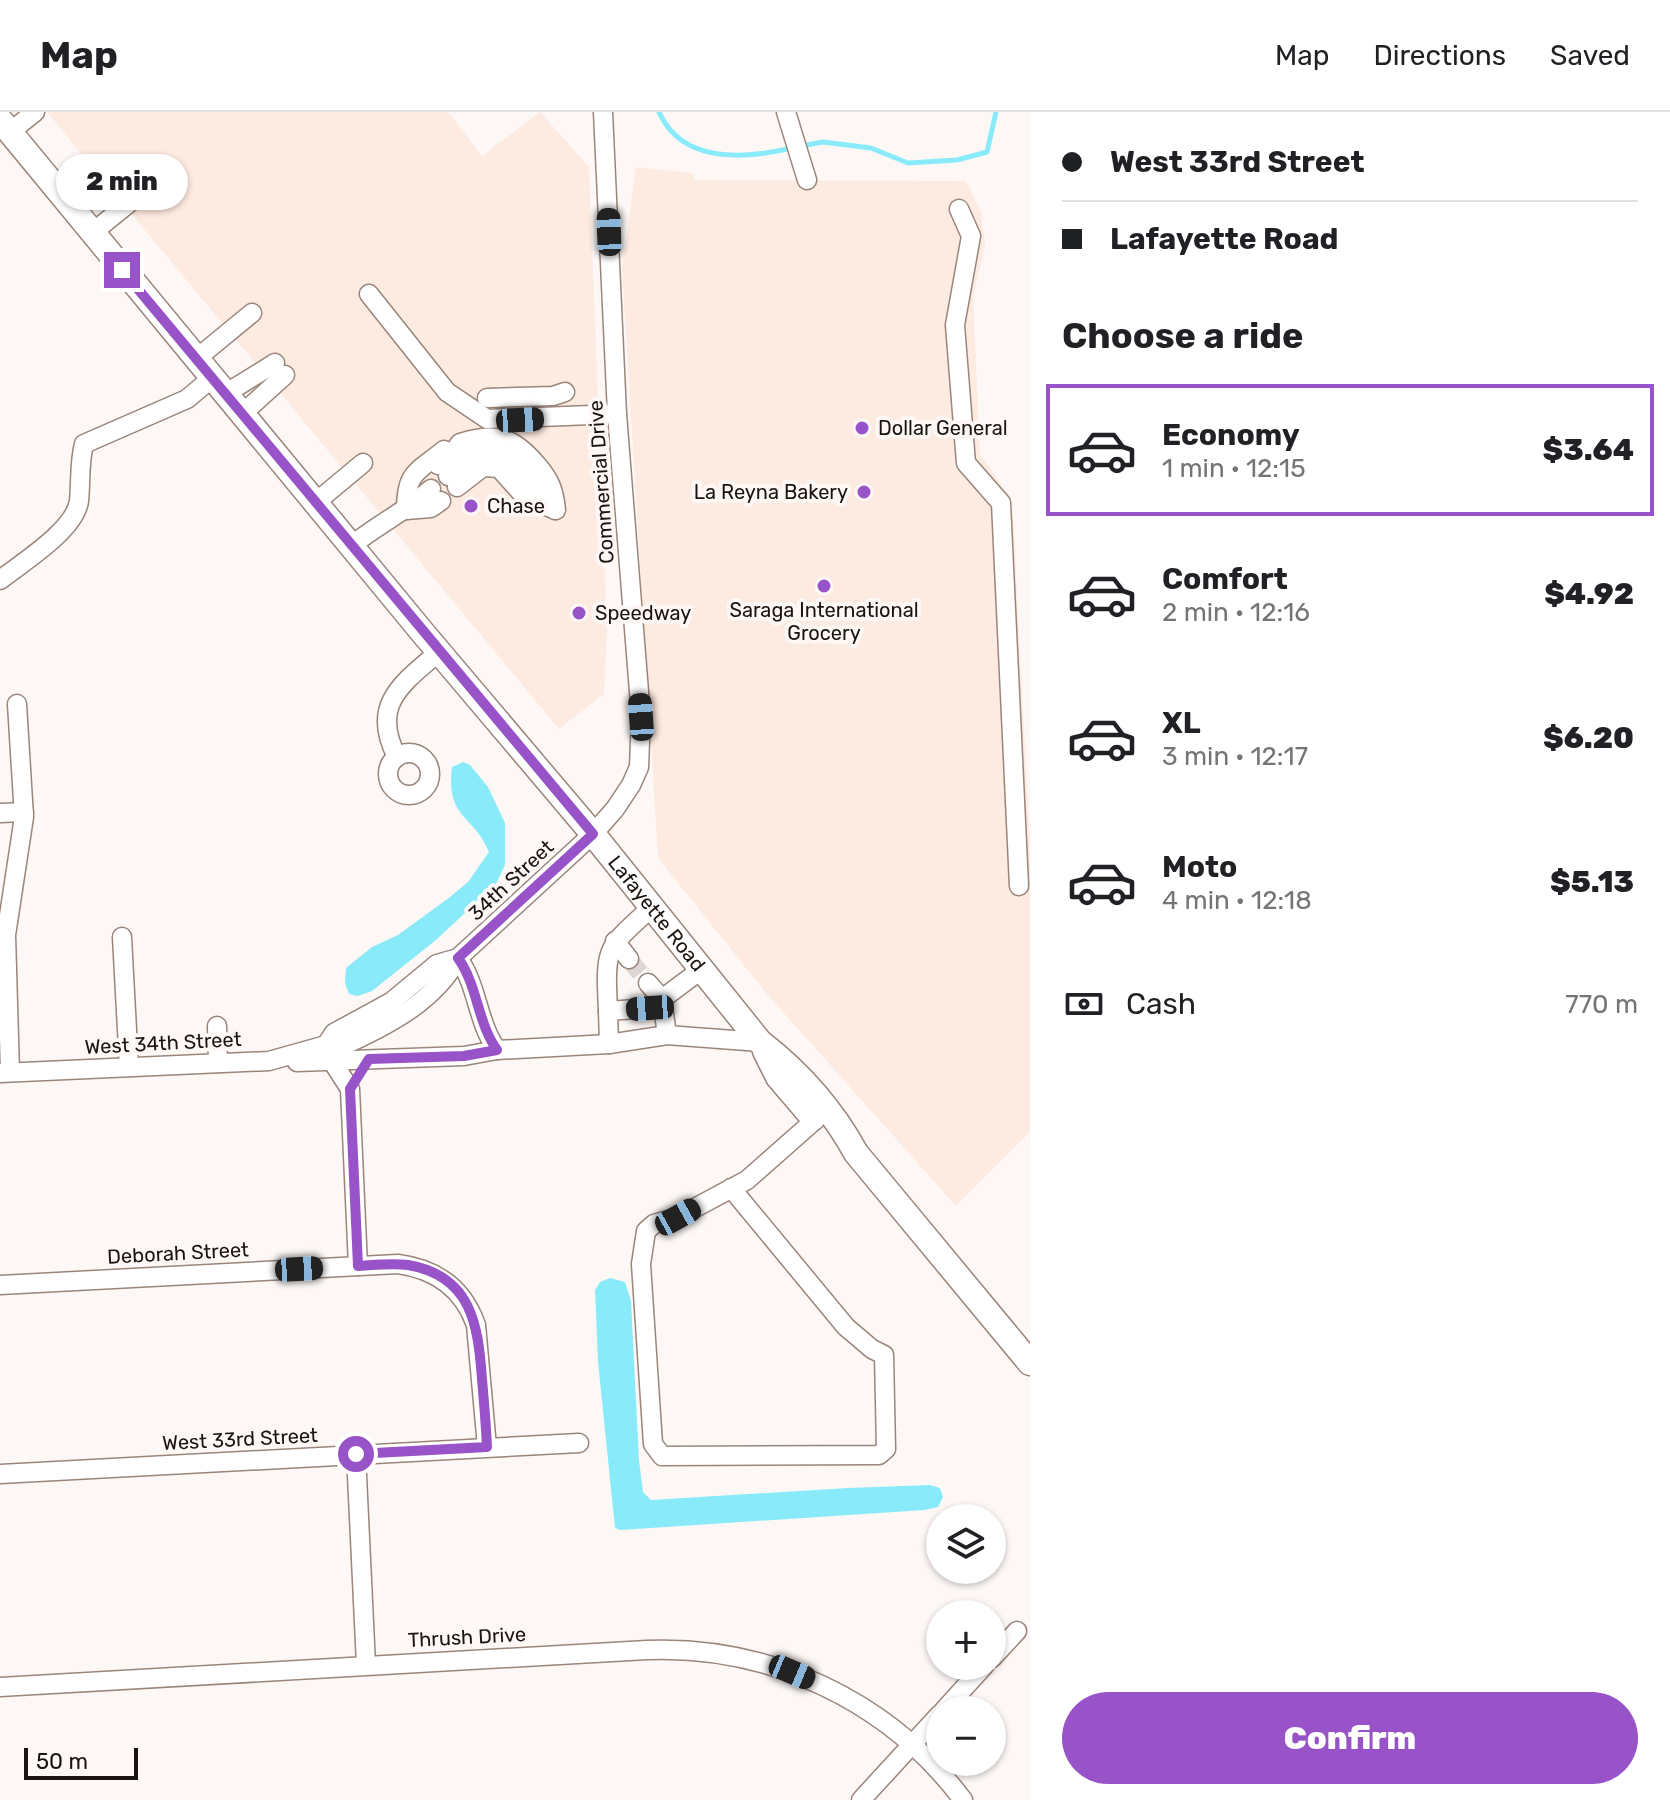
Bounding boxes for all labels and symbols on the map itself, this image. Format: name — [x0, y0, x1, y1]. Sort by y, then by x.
callout: 2 min — [56, 154, 188, 210]
car — [596, 208, 622, 256]
route end — [104, 252, 140, 288]
street label: Commercial Drive — [583, 399, 619, 565]
car — [495, 407, 545, 433]
place label: Dollar General — [878, 416, 1008, 440]
marker: Dollar General — [853, 419, 871, 437]
place label: La Reyna Bakery — [694, 480, 848, 504]
marker: La Reyna Bakery — [855, 483, 873, 501]
place label: Chase — [487, 494, 545, 518]
marker: Chase — [462, 497, 480, 515]
marker: Saraga International Grocery — [815, 577, 833, 595]
place label: Saraga International Grocery — [729, 598, 919, 645]
place label: Speedway — [595, 601, 691, 625]
marker: Speedway — [570, 604, 588, 622]
car — [627, 692, 655, 742]
street label: 34th Street — [464, 835, 558, 925]
street label: Lafayette Road — [603, 851, 710, 976]
car — [625, 994, 675, 1022]
street label: West 34th Street — [84, 1027, 242, 1059]
car — [651, 1195, 705, 1239]
street label: Deborah Street — [107, 1237, 250, 1269]
car — [274, 1256, 324, 1282]
street label: West 33rd Street — [162, 1423, 319, 1455]
route start — [338, 1436, 374, 1472]
street label: Thrush Drive — [407, 1622, 527, 1652]
car — [765, 1652, 819, 1692]
scale bar — [24, 1744, 138, 1780]

